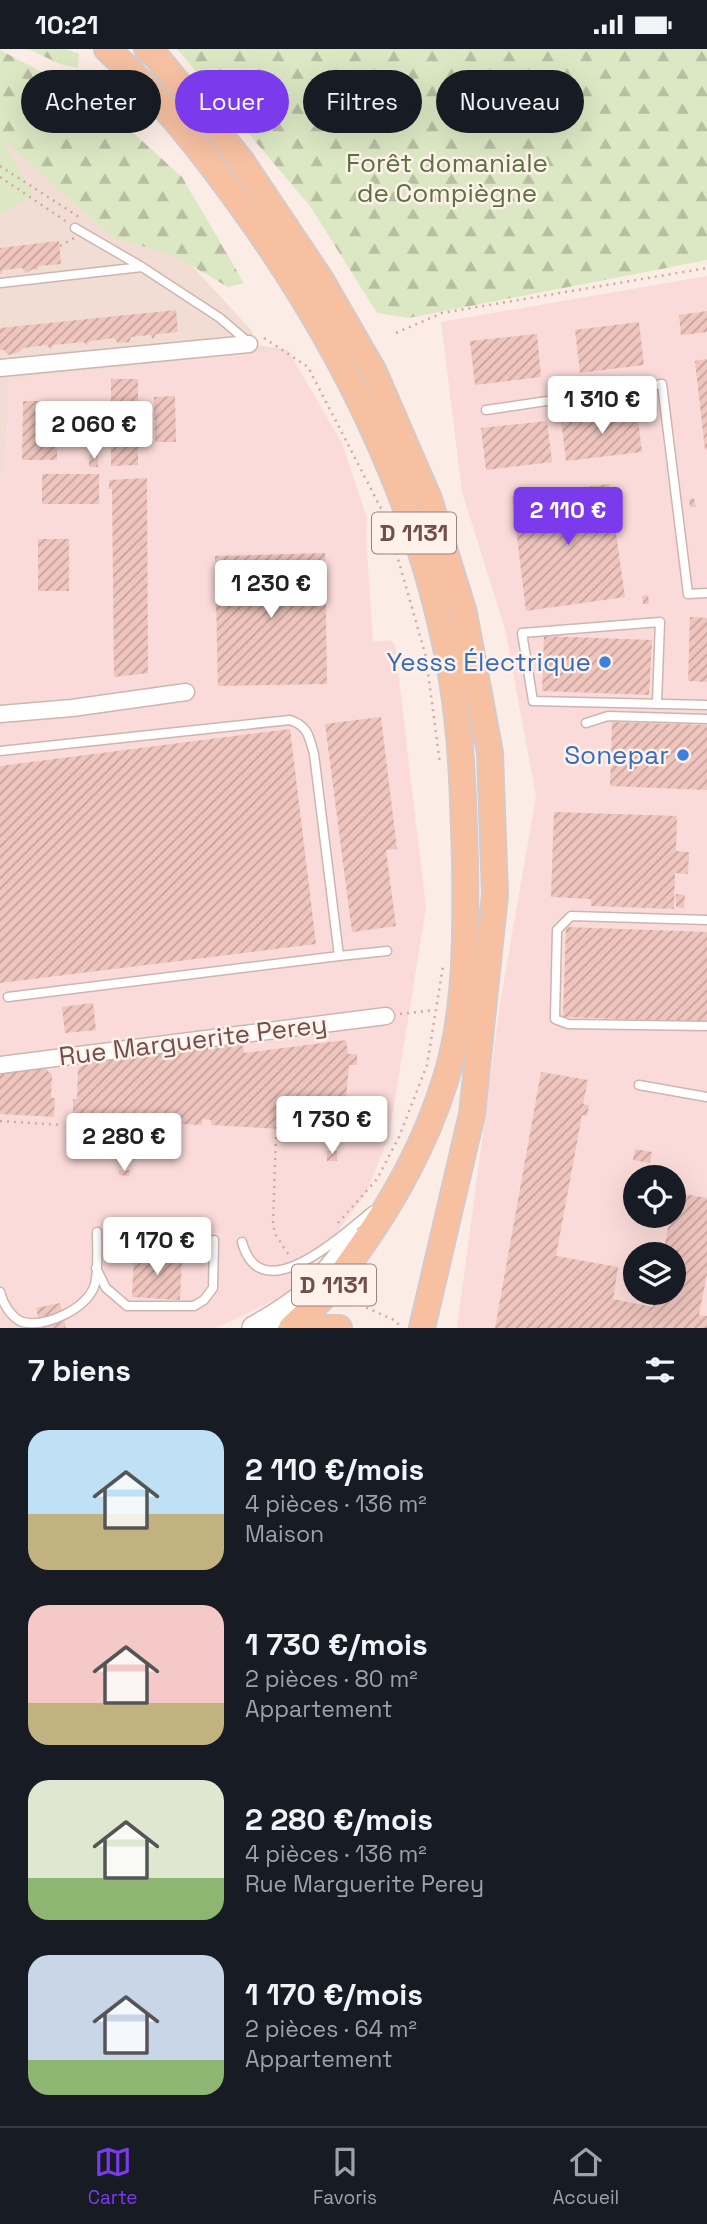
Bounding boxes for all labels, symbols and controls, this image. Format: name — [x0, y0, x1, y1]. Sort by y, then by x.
text: 10:21 — [35, 8, 99, 42]
chip: Acheter — [21, 70, 161, 133]
chip: Louer — [175, 70, 289, 133]
chip: Filtres — [303, 70, 422, 133]
chip: Nouveau — [436, 70, 584, 133]
park label: Forêt domaniale de Compiègne — [346, 146, 548, 210]
pin: 1 310 € — [537, 377, 667, 436]
text: 1 310 € — [564, 384, 640, 414]
pin: 2 060 € — [29, 401, 159, 461]
text: 2 060 € — [52, 409, 136, 439]
pin: 2 110 € — [503, 487, 633, 547]
text: 2 110 € — [530, 495, 606, 525]
road number: D 1131 — [372, 512, 456, 553]
pin: 1 230 € — [206, 561, 336, 620]
text: 1 230 € — [231, 568, 311, 598]
place label: Yesss Électrique — [387, 645, 591, 679]
marker: Yesss Électrique — [597, 654, 613, 670]
place label: Sonepar — [564, 738, 669, 772]
marker: Sonepar — [675, 747, 691, 763]
street label: Rue Marguerite Perey — [57, 1007, 329, 1073]
pin: 1 730 € — [267, 1097, 397, 1156]
text: 1 730 € — [292, 1104, 372, 1134]
pin: 2 280 € — [59, 1113, 189, 1173]
text: 2 280 € — [82, 1121, 166, 1151]
map controls — [623, 1165, 686, 1305]
button: locate — [623, 1165, 686, 1228]
pin: 1 170 € — [92, 1217, 222, 1277]
text: 1 170 € — [119, 1225, 195, 1255]
button: layers — [623, 1242, 686, 1305]
road number: D 1131 — [292, 1265, 376, 1305]
text: 7 biens — [28, 1351, 131, 1390]
icon: filters — [641, 1351, 679, 1389]
text: 2 110 €/mois — [245, 1450, 424, 1489]
icon: home — [84, 1458, 168, 1542]
text: 4 pièces · 136 m² — [245, 1489, 427, 1519]
text: Maison — [245, 1519, 324, 1549]
text: 1 730 €/mois — [245, 1625, 428, 1664]
icon: home — [84, 1633, 168, 1717]
text: 2 pièces · 80 m² — [245, 1664, 418, 1694]
text: Appartement — [245, 1694, 393, 1724]
text: 2 280 €/mois — [245, 1800, 433, 1839]
icon: home — [84, 1808, 168, 1892]
text: 4 pièces · 136 m² — [245, 1839, 427, 1869]
text: Rue Marguerite Perey — [245, 1869, 484, 1899]
text: 1 170 €/mois — [245, 1975, 423, 2014]
icon: home — [84, 1983, 168, 2067]
text: 2 pièces · 64 m² — [245, 2014, 417, 2044]
text: Appartement — [245, 2044, 393, 2074]
tab: Carte — [88, 2143, 138, 2210]
tab: Favoris — [313, 2143, 377, 2210]
tab: Accueil — [552, 2143, 619, 2210]

